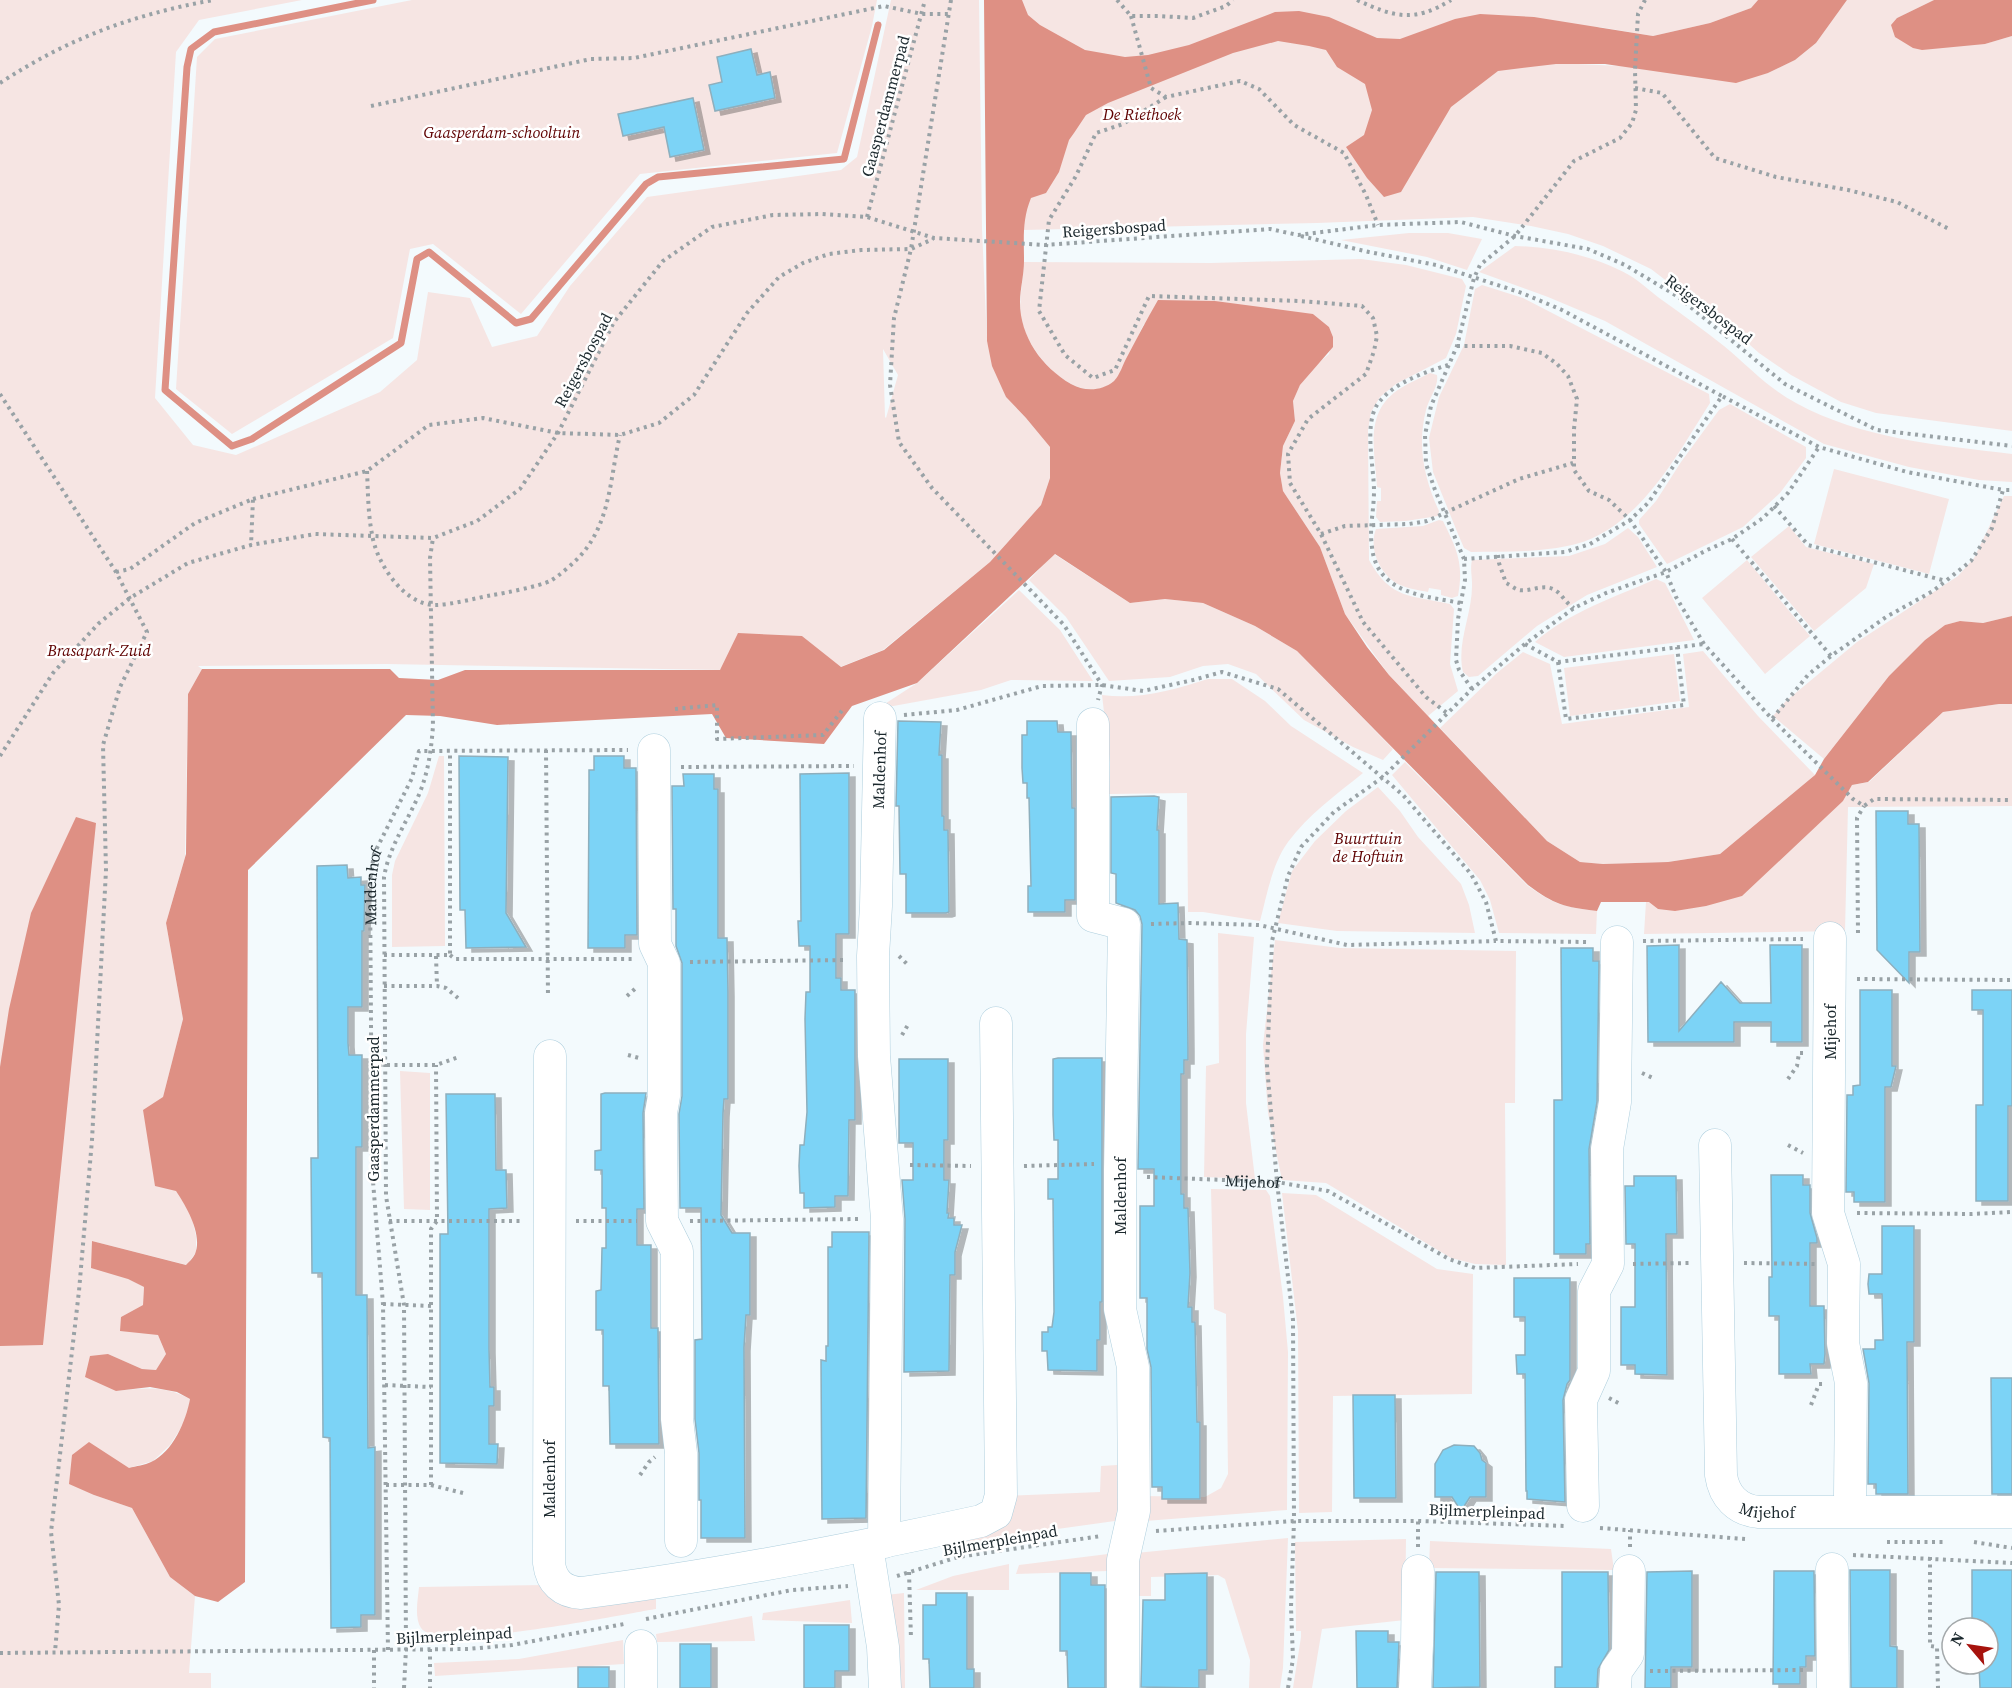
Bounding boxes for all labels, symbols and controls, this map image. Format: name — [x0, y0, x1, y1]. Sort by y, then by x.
street label: Gaasperdammerpad — [856, 33, 914, 179]
park label: De Riethoek — [1102, 103, 1182, 125]
park label: Gaasperdam-schooltuin — [424, 121, 580, 143]
street label: Reigersbospad — [1061, 213, 1167, 243]
street label: Reigersbospad — [1661, 269, 1757, 349]
street label: Reigersbospad — [549, 309, 617, 411]
park label: Brasapark-Zuid — [46, 639, 151, 661]
street label: Maldenhof — [867, 729, 891, 809]
park label: Buurttuin de Hoftuin — [1333, 827, 1403, 867]
street label: Maldenhof — [359, 842, 387, 926]
street label: Mijehof — [1819, 1003, 1841, 1060]
street label: Gaasperdammerpad — [362, 1036, 384, 1182]
street label: Maldenhof — [1109, 1156, 1131, 1235]
street label: Mijehof — [1225, 1169, 1284, 1194]
street label: Maldenhof — [538, 1439, 560, 1518]
street label: Mijehof — [1736, 1497, 1796, 1523]
street label: Bijlmerpleinpad — [1429, 1498, 1545, 1524]
street label: Bijlmerpleinpad — [941, 1519, 1059, 1561]
north arrow — [1940, 1616, 2000, 1676]
street label: Bijlmerpleinpad — [395, 1621, 513, 1649]
text: N — [1944, 1628, 1969, 1649]

